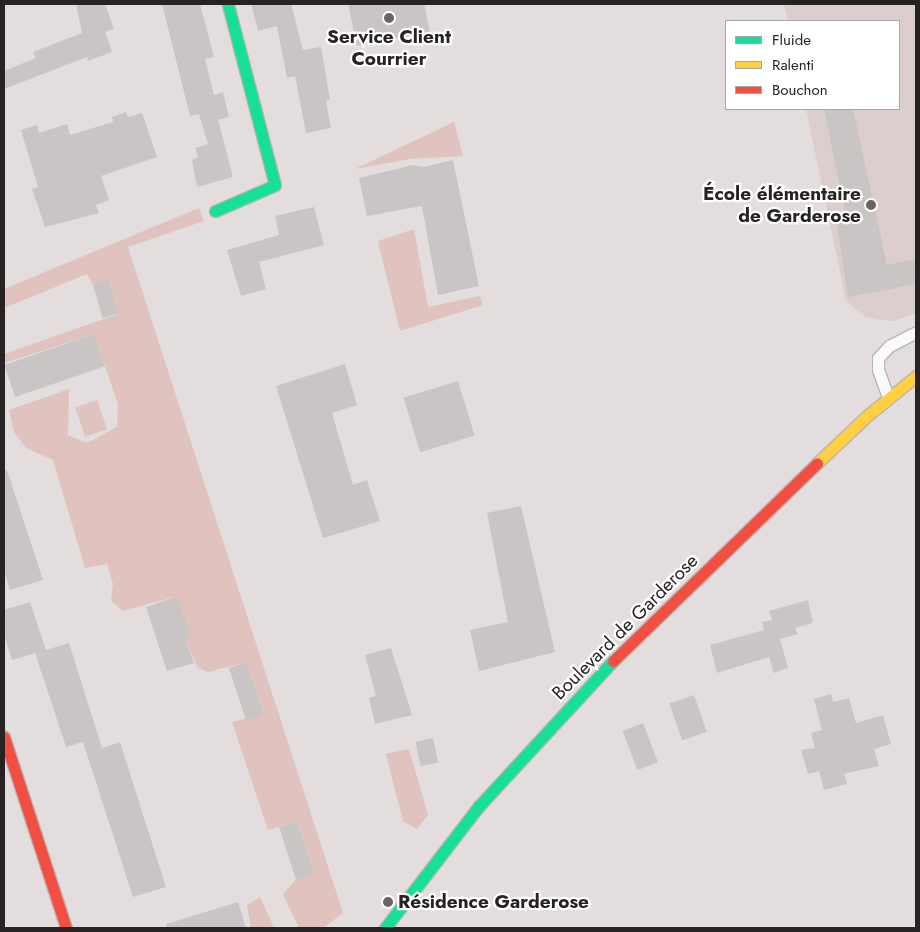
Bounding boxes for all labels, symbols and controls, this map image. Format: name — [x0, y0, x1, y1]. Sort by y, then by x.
marker: Service Client Courrier — [383, 12, 395, 24]
legend — [725, 20, 900, 110]
place label: Service Client Courrier — [327, 26, 451, 70]
text: Fluide — [772, 29, 811, 51]
text: Ralenti — [772, 54, 814, 76]
text: Bouchon — [772, 79, 828, 101]
place label: École élémentaire de Garderose — [703, 183, 861, 227]
marker: École élémentaire de Garderose — [865, 199, 877, 211]
street label: Boulevard de Garderose — [547, 549, 703, 705]
place label: Résidence Garderose — [398, 891, 589, 913]
marker: Résidence Garderose — [382, 896, 394, 908]

